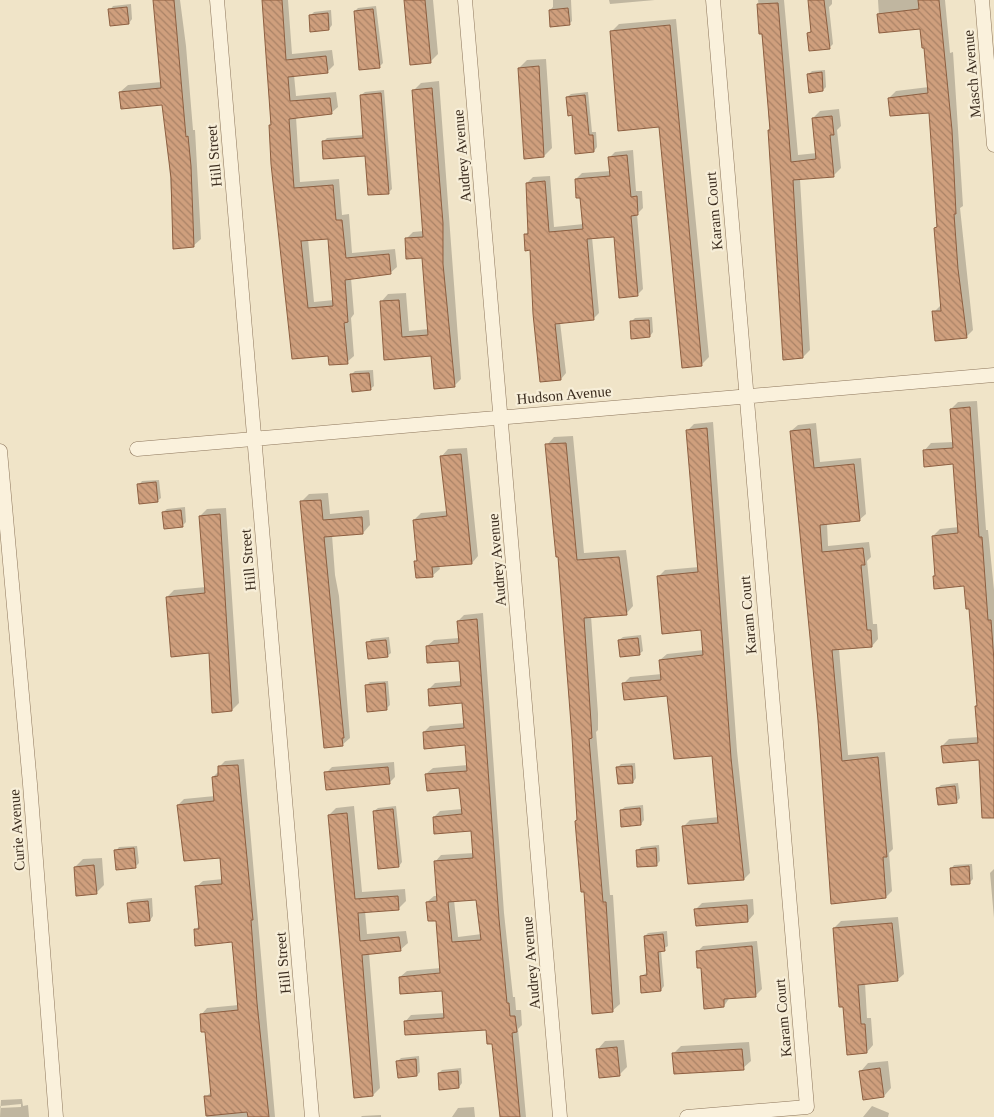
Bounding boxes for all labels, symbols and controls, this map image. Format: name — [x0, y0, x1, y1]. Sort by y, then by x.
street label: Masch Avenue — [960, 29, 984, 119]
street label: Audrey Avenue — [450, 108, 474, 203]
street label: Hill Street — [203, 124, 225, 188]
street label: Karam Court — [703, 170, 725, 251]
street label: Hudson Avenue — [516, 383, 612, 407]
street label: Audrey Avenue — [485, 512, 509, 607]
street label: Hill Street — [237, 528, 259, 592]
street label: Karam Court — [737, 574, 759, 655]
street label: Curie Avenue — [6, 788, 28, 871]
street label: Audrey Avenue — [519, 915, 543, 1010]
street label: Hill Street — [272, 931, 294, 995]
street label: Karam Court — [772, 977, 794, 1058]

